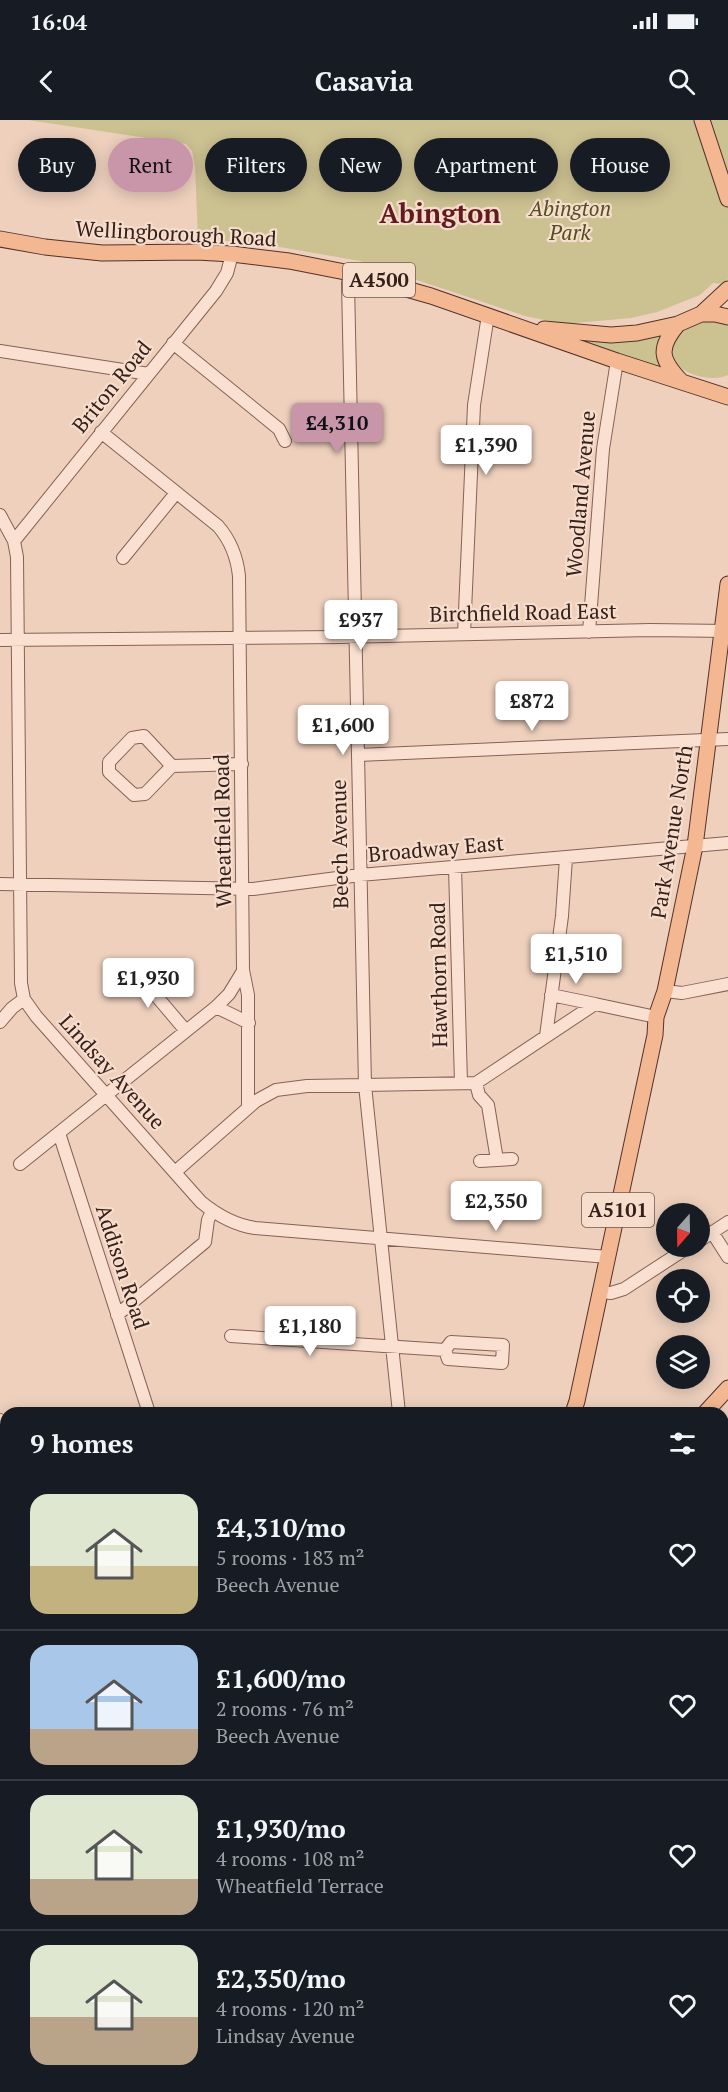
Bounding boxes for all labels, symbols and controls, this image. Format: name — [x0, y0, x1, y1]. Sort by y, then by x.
text: 16:04 — [30, 7, 87, 36]
text: Casavia — [315, 63, 413, 99]
icon: back — [30, 65, 63, 98]
icon: search — [665, 65, 698, 98]
chip: Buy — [18, 138, 96, 192]
chip: Rent — [108, 138, 193, 192]
chip: Filters — [205, 138, 307, 192]
chip: New — [319, 138, 402, 192]
chip: Apartment — [414, 138, 558, 192]
chip: House — [570, 138, 670, 192]
park label: Abington Park — [527, 194, 611, 246]
district label: Abington — [379, 195, 501, 231]
street label: Wellingborough Road — [75, 214, 278, 252]
road number: A4500 — [343, 263, 415, 297]
street label: Briton Road — [65, 334, 157, 438]
pin: £4,310 — [288, 403, 386, 454]
text: £4,310 — [306, 409, 368, 436]
street label: Woodland Avenue — [559, 409, 601, 579]
pin: £1,390 — [437, 425, 535, 476]
text: £1,390 — [455, 431, 517, 458]
street label: Birchfield Road East — [429, 596, 617, 628]
pin: £937 — [325, 600, 397, 651]
text: £937 — [338, 606, 384, 633]
pin: £872 — [496, 681, 568, 732]
text: £872 — [509, 687, 555, 714]
pin: £1,600 — [294, 705, 392, 756]
text: £1,600 — [312, 711, 374, 738]
street label: Park Avenue North — [643, 743, 699, 921]
street label: Wheatfield Road — [207, 753, 237, 908]
street label: Beech Avenue — [324, 779, 354, 909]
street label: Broadway East — [367, 828, 505, 868]
street label: Hawthorn Road — [423, 902, 453, 1048]
pin: £1,510 — [527, 934, 625, 985]
text: £1,510 — [545, 940, 607, 967]
pin: £1,930 — [99, 958, 197, 1009]
text: £1,930 — [117, 964, 179, 991]
street label: Lindsay Avenue — [54, 1008, 172, 1135]
pin: £2,350 — [447, 1181, 545, 1232]
text: £2,350 — [465, 1187, 527, 1214]
road number: A5101 — [582, 1193, 654, 1227]
street label: Addison Road — [90, 1201, 156, 1333]
north arrow — [656, 1203, 710, 1257]
map controls — [656, 1203, 710, 1389]
button: locate — [656, 1269, 710, 1323]
pin: £1,180 — [261, 1306, 359, 1357]
text: £1,180 — [279, 1312, 341, 1339]
button: layers — [656, 1335, 710, 1389]
text: 9 homes — [30, 1426, 134, 1460]
icon: filters — [666, 1427, 699, 1460]
text: £4,310/mo — [216, 1510, 346, 1544]
icon: home — [78, 1518, 150, 1590]
icon: heart — [666, 1538, 699, 1571]
text: 5 rooms · 183 m² — [216, 1544, 364, 1571]
text: Beech Avenue — [216, 1571, 339, 1598]
text: £1,600/mo — [216, 1661, 346, 1695]
icon: home — [78, 1669, 150, 1741]
icon: heart — [666, 1689, 699, 1722]
text: 2 rooms · 76 m² — [216, 1695, 354, 1722]
text: Beech Avenue — [216, 1722, 339, 1749]
text: £1,930/mo — [216, 1811, 346, 1845]
icon: home — [78, 1819, 150, 1891]
icon: heart — [666, 1839, 699, 1872]
text: 4 rooms · 108 m² — [216, 1845, 364, 1872]
text: Wheatfield Terrace — [216, 1872, 384, 1899]
text: £2,350/mo — [216, 1961, 346, 1995]
icon: home — [78, 1969, 150, 2041]
icon: heart — [666, 1989, 699, 2022]
text: 4 rooms · 120 m² — [216, 1995, 364, 2022]
text: Lindsay Avenue — [216, 2022, 355, 2049]

